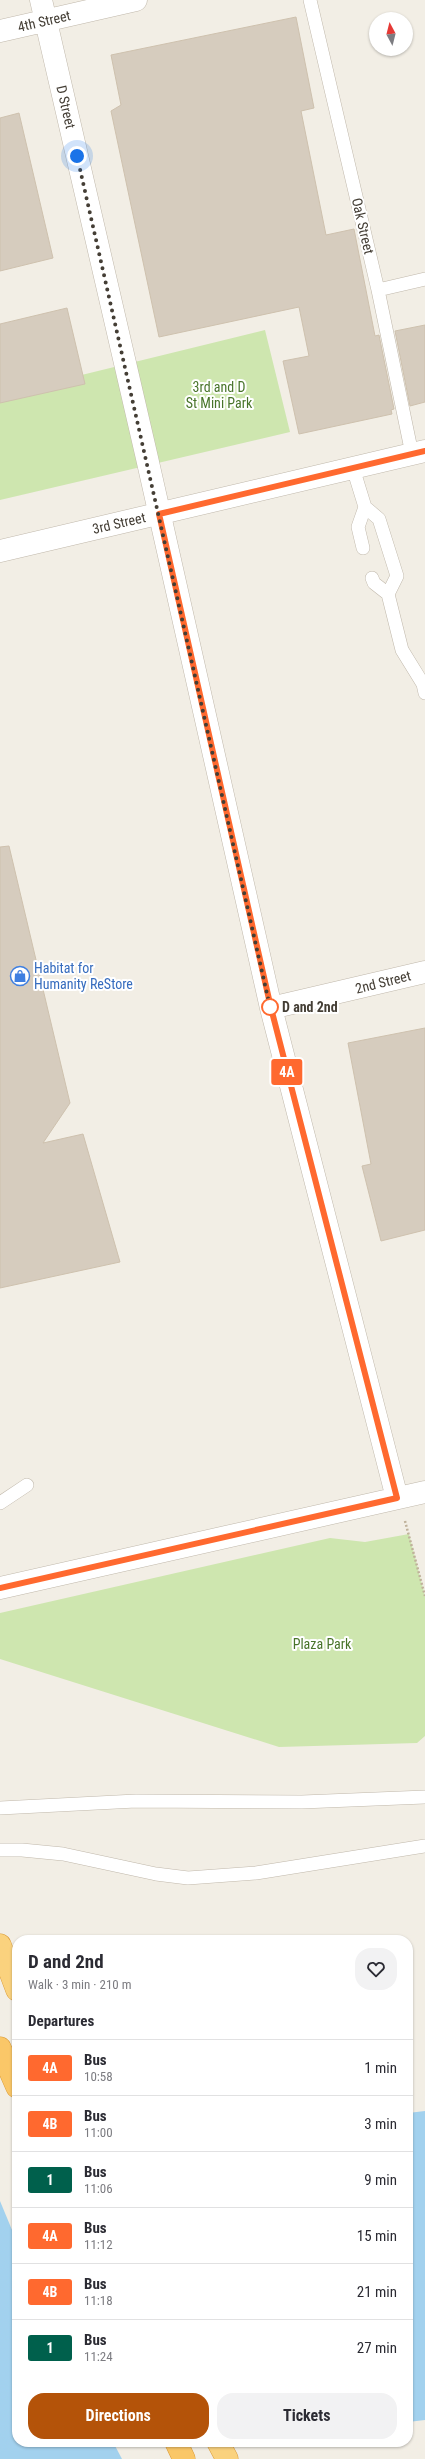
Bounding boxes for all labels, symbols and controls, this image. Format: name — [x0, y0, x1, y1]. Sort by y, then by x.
street label: 4th Street — [16, 7, 72, 35]
north arrow — [369, 12, 413, 56]
map controls — [369, 12, 413, 56]
street label: D Street — [53, 84, 79, 130]
your location — [67, 146, 87, 166]
street label: Oak Street — [349, 196, 377, 256]
park label: 3rd and D St Mini Park — [186, 379, 253, 411]
street label: 3rd Street — [91, 509, 147, 537]
place label: Habitat for Humanity ReStore — [34, 960, 133, 992]
shop icon: Habitat for Humanity ReStore — [9, 965, 31, 987]
street label: 2nd Street — [354, 967, 412, 997]
marker: D and 2nd — [261, 998, 279, 1016]
place label: D and 2nd — [282, 999, 338, 1015]
line badge: 4A — [269, 1059, 305, 1085]
text: 4A — [279, 1064, 295, 1080]
park label: Plaza Park — [293, 1636, 352, 1652]
button: heart — [355, 1948, 397, 1990]
text: D and 2nd — [28, 1950, 104, 1973]
text: Walk · 3 min · 210 m — [28, 1977, 132, 1992]
text: Departures — [28, 2012, 94, 2030]
text: Bus — [84, 2051, 107, 2069]
text: 1 min — [364, 2059, 397, 2077]
text: 4A — [42, 2060, 58, 2076]
text: 10:58 — [84, 2069, 113, 2084]
text: Bus — [84, 2107, 107, 2125]
text: 3 min — [364, 2115, 397, 2133]
text: 4B — [43, 2116, 57, 2132]
text: 11:00 — [84, 2125, 113, 2140]
text: Bus — [84, 2163, 107, 2181]
text: 9 min — [364, 2171, 397, 2189]
text: 1 — [46, 2172, 54, 2188]
text: 11:06 — [84, 2181, 113, 2196]
text: Bus — [84, 2219, 107, 2237]
text: 15 min — [357, 2227, 397, 2245]
text: 4A — [42, 2228, 58, 2244]
text: 11:12 — [84, 2237, 113, 2252]
text: Bus — [84, 2275, 107, 2293]
text: 21 min — [357, 2283, 397, 2301]
text: 4B — [43, 2284, 57, 2300]
text: 11:18 — [84, 2293, 113, 2308]
text: Bus — [84, 2331, 107, 2349]
text: 27 min — [357, 2339, 397, 2357]
text: 1 — [46, 2340, 54, 2356]
text: 11:24 — [84, 2349, 113, 2364]
button: Directions — [28, 2393, 209, 2439]
button: Tickets — [217, 2393, 397, 2439]

